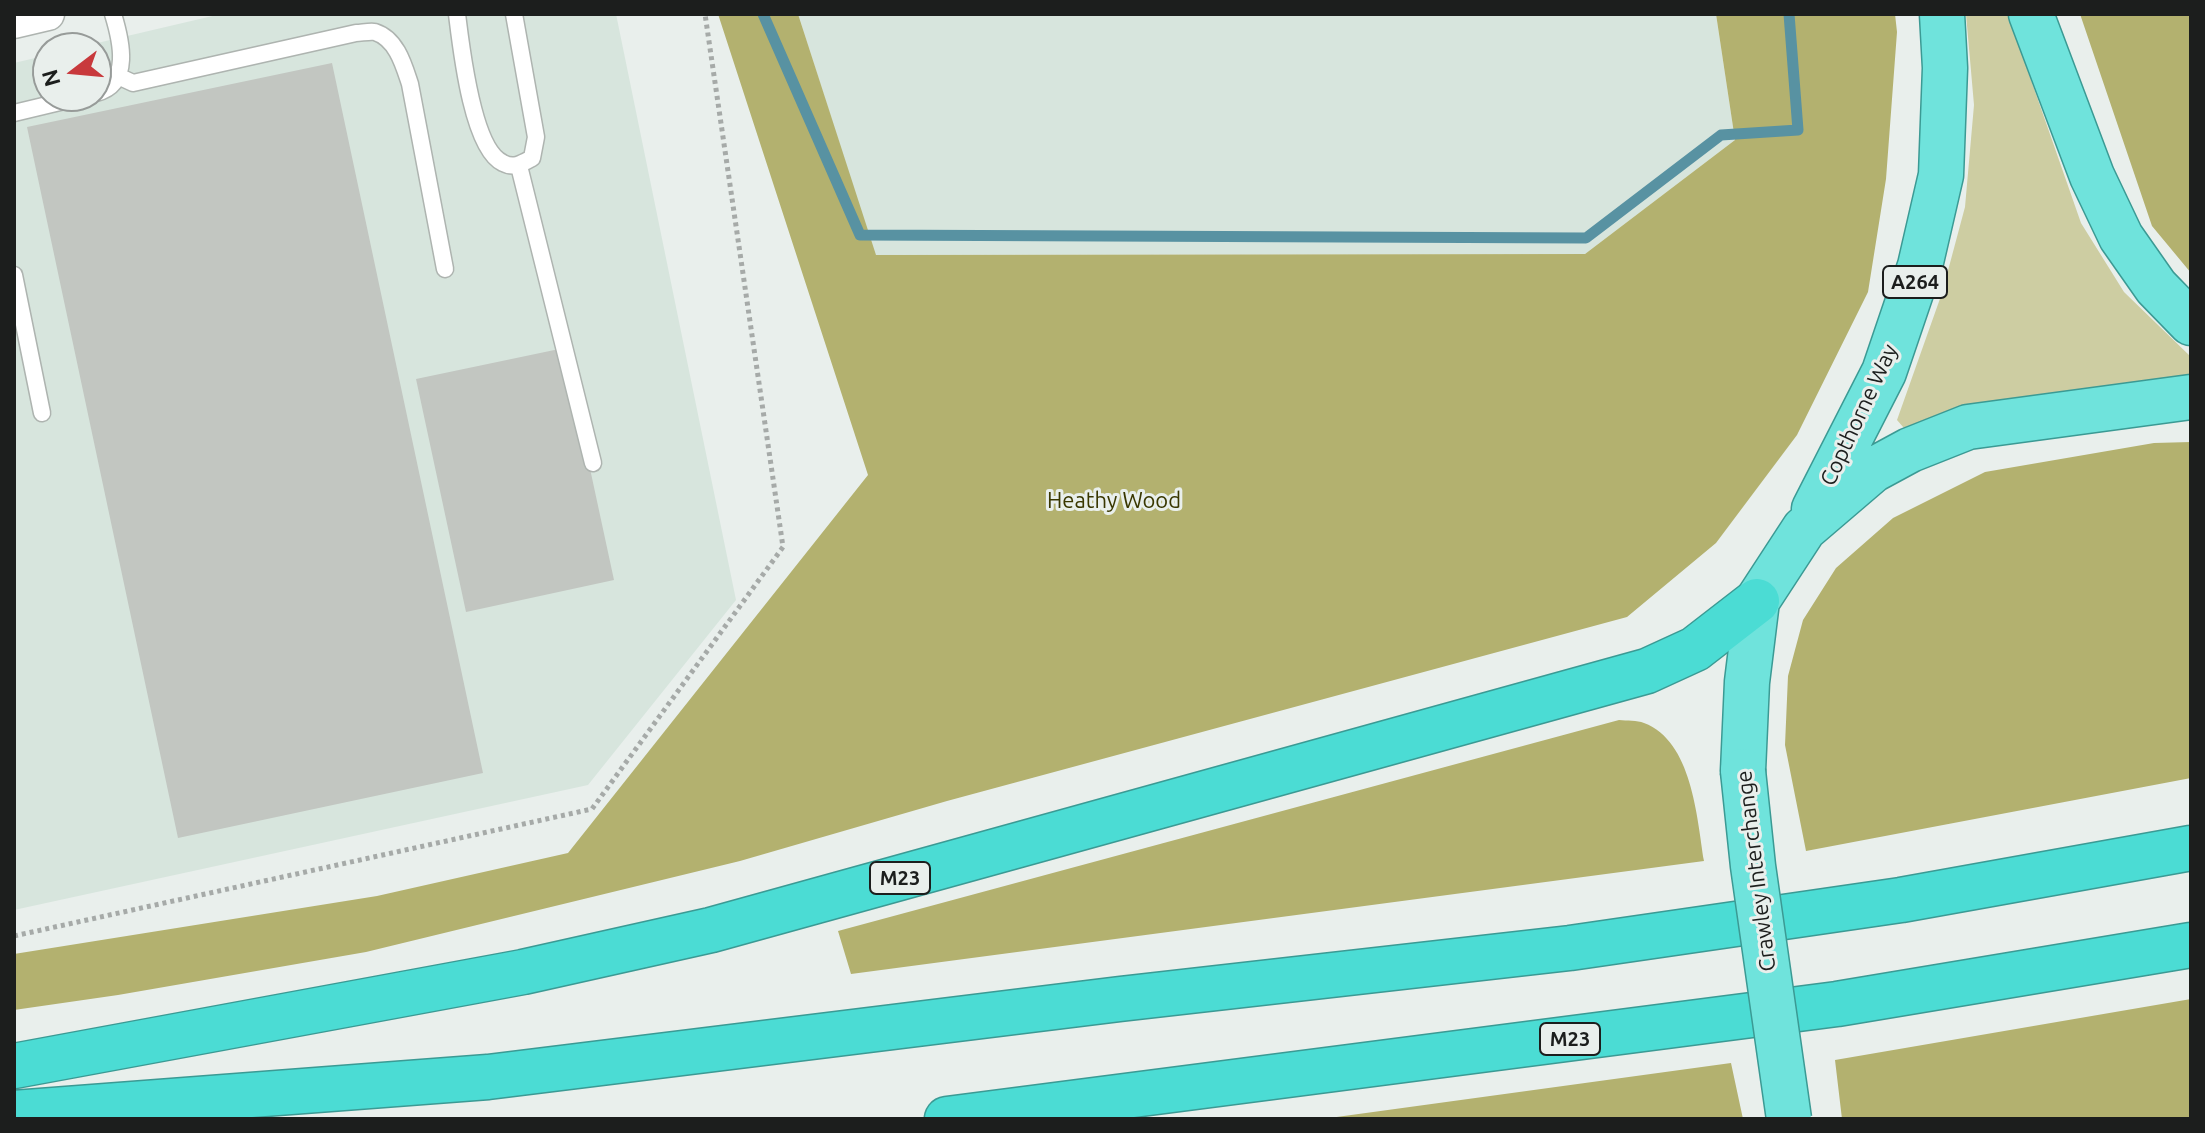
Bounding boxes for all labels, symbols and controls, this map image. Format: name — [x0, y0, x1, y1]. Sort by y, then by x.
north arrow — [32, 32, 112, 112]
text: N — [36, 67, 65, 90]
road number: A264 — [1883, 266, 1947, 298]
street label: Copthorne Way — [1815, 340, 1903, 490]
park label: Heathy Wood — [1047, 488, 1181, 514]
street label: Crawley Interchange — [1731, 769, 1781, 973]
road number: M23 — [870, 862, 930, 894]
road number: M23 — [1540, 1023, 1600, 1055]

